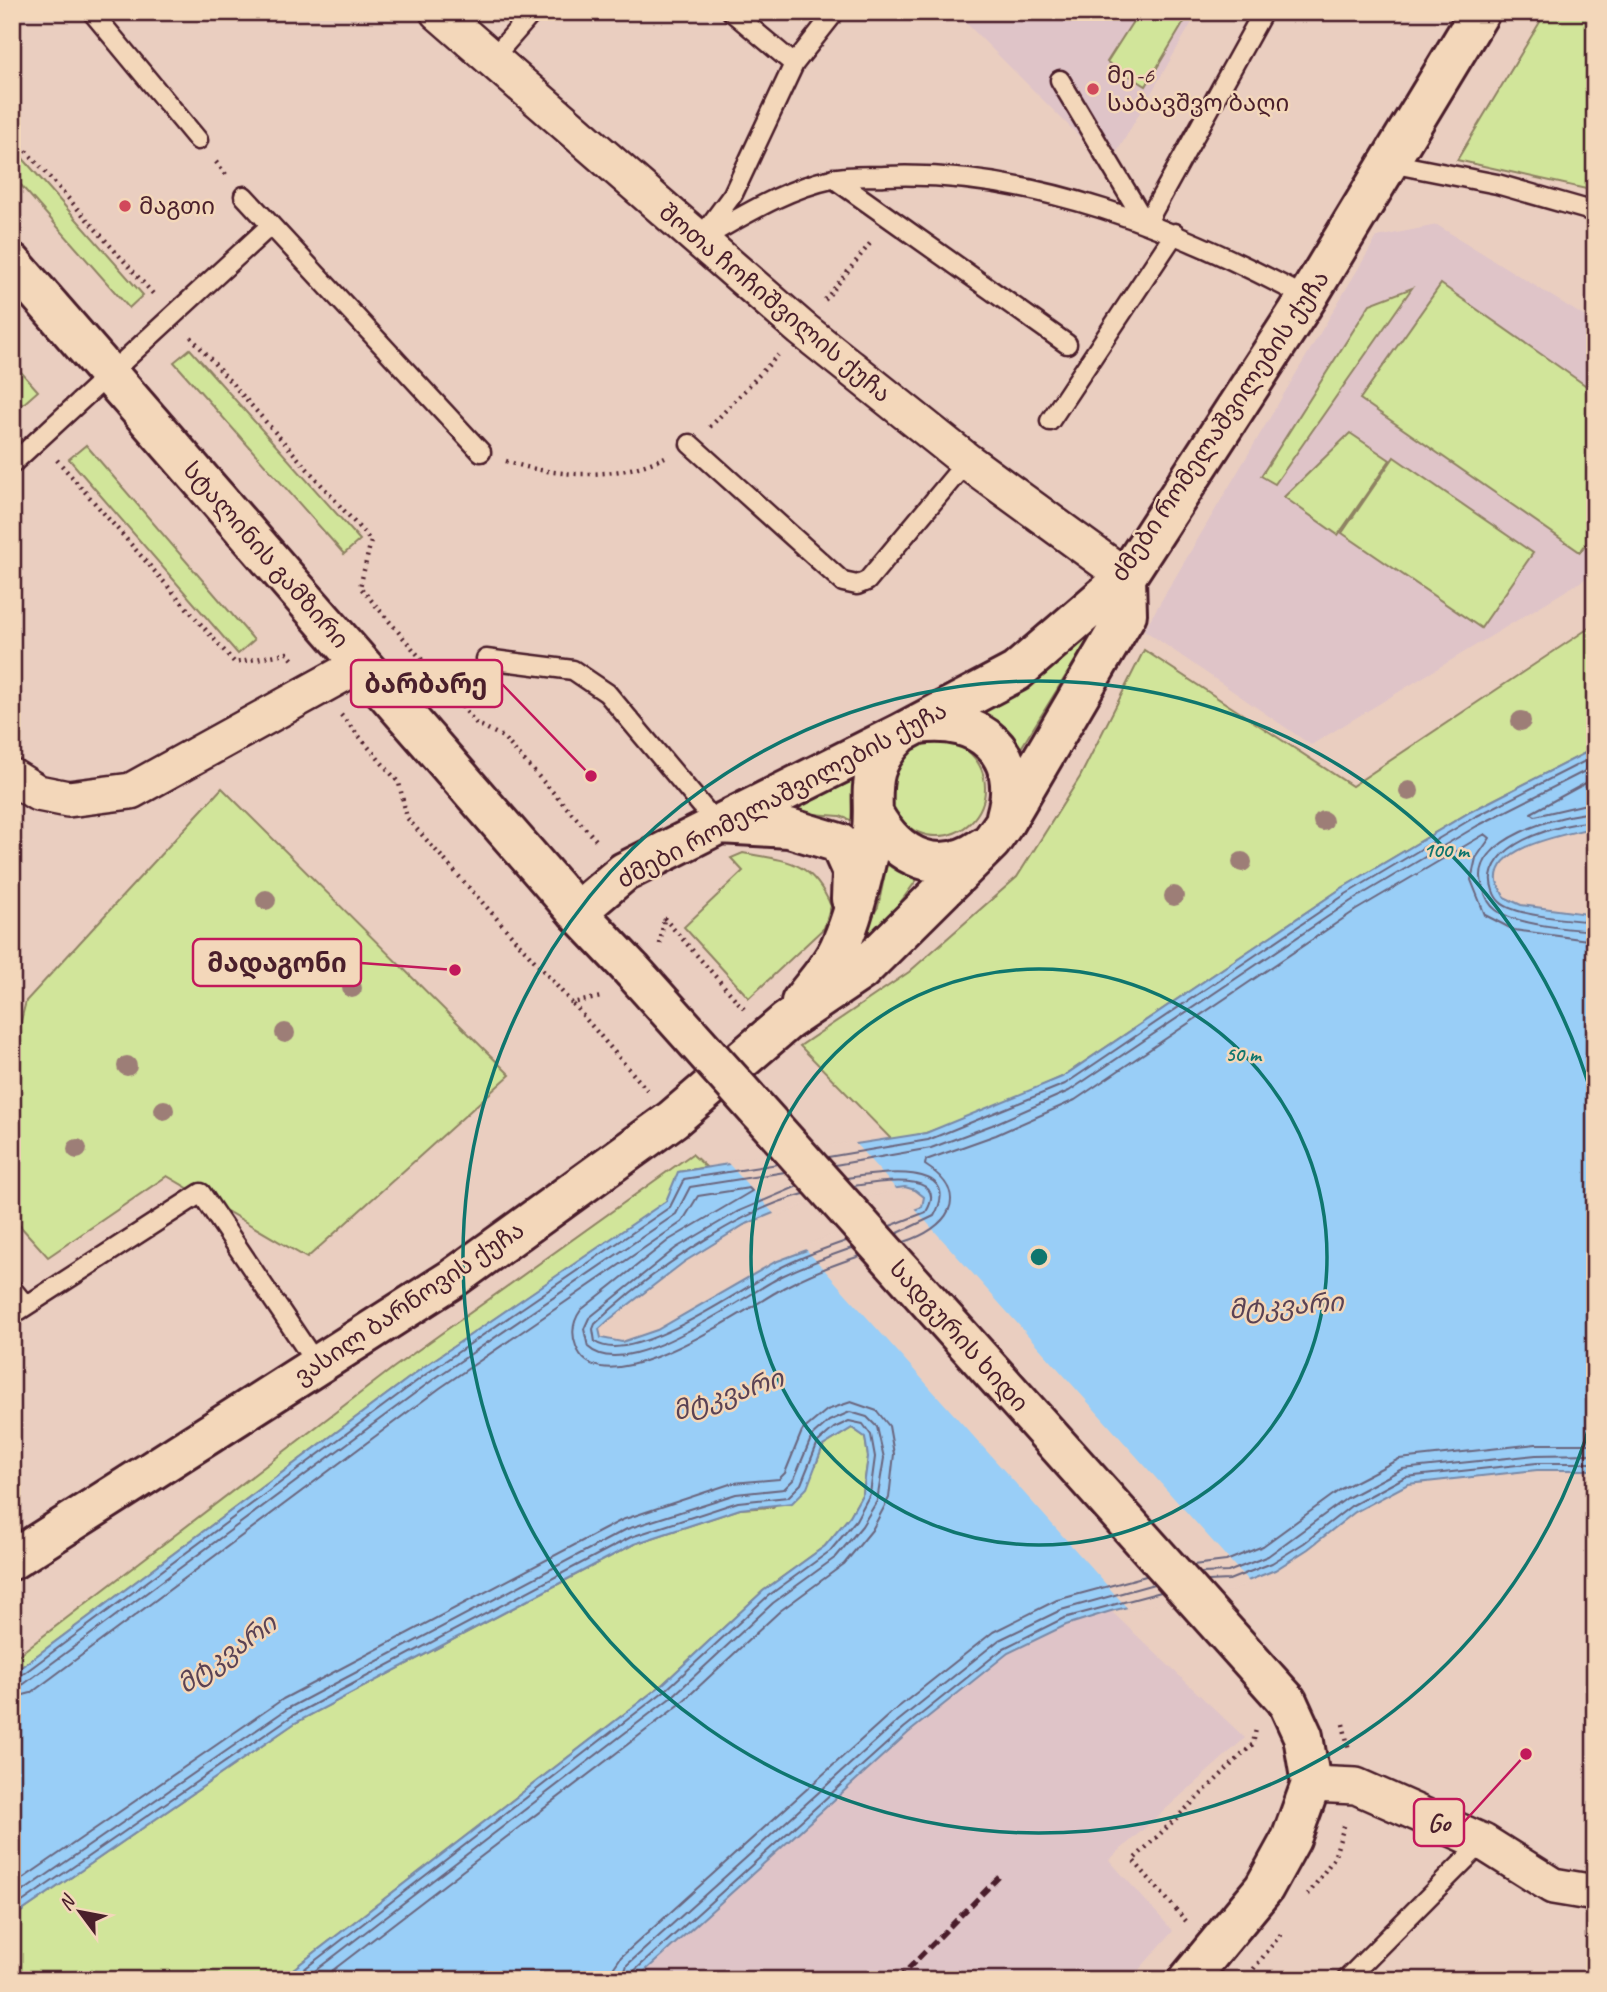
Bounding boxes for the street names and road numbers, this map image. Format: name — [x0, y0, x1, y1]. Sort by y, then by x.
street label: შოთა ჩოჩიშვილის ქუჩა — [653, 197, 897, 409]
street label: ძმები რომელაშვილების ქუჩა — [1104, 265, 1336, 587]
street label: სტალინის გამზირი — [177, 455, 355, 655]
street label: ძმები რომელაშვილების ქუჩა — [612, 695, 952, 895]
street label: ვასილ ბარნოვის ქუჩა — [288, 1215, 530, 1391]
street label: სადგურის ხიდი — [883, 1254, 1035, 1418]

